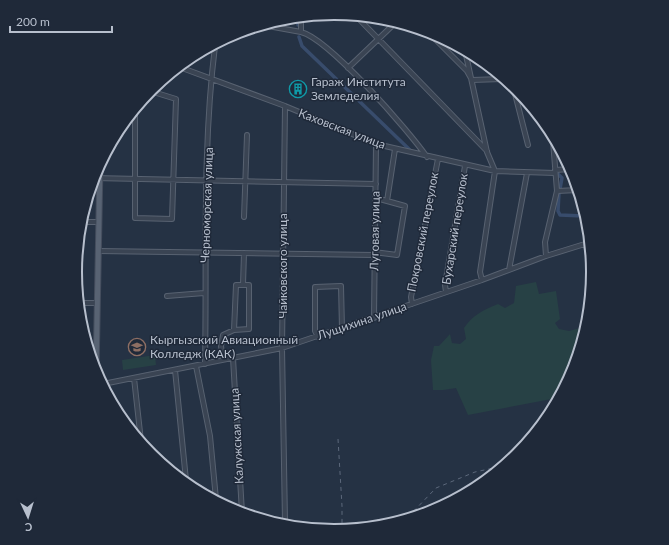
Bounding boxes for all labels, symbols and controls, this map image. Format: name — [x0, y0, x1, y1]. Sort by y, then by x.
scale bar — [10, 8, 112, 34]
text: 200 m — [16, 14, 50, 29]
place label: Гараж Института Земледелия — [311, 74, 406, 103]
building icon: Гараж Института Земледелия — [288, 79, 308, 99]
street label: Каховская улица — [297, 105, 388, 152]
street label: Черноморская улица — [197, 147, 216, 263]
street label: Покровский переулок — [404, 170, 442, 293]
street label: Бухарский переулок — [438, 171, 471, 286]
street label: Луговая улица — [366, 191, 383, 272]
street label: Чайковского улица — [275, 213, 290, 319]
street label: Лущихина улица — [314, 298, 409, 343]
place label: Кыргызский Авиационный Колледж (КАК) — [150, 332, 298, 361]
school or university icon: Кыргызский Авиационный Колледж (КАК) — [127, 337, 147, 357]
street label: Калужская улица — [226, 388, 247, 484]
north arrow — [8, 497, 48, 537]
text: С — [24, 521, 33, 534]

